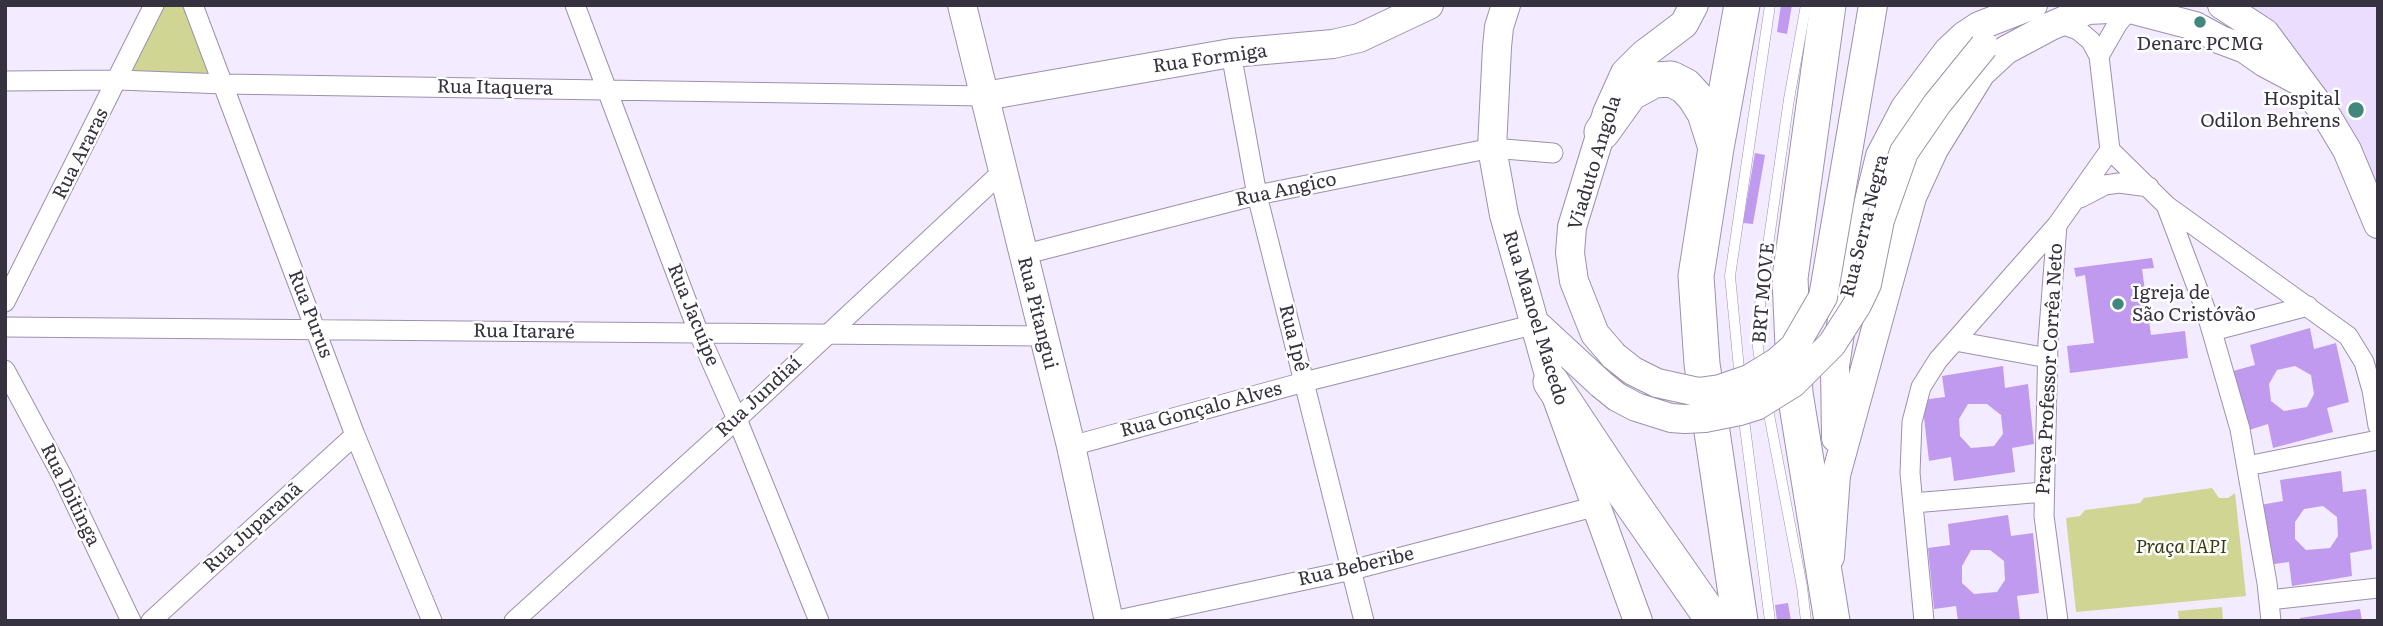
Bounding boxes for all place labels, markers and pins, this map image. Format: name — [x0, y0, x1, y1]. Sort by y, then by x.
marker: Denarc PCMG — [2192, 14, 2208, 30]
place label: Denarc PCMG — [2137, 33, 2263, 55]
place label: Hospital Odilon Behrens — [2200, 88, 2340, 132]
marker: Hospital Odilon Behrens — [2346, 100, 2366, 120]
place label: Igreja de São Cristóvão — [2132, 282, 2256, 326]
marker: Igreja de São Cristóvão — [2110, 296, 2126, 312]

